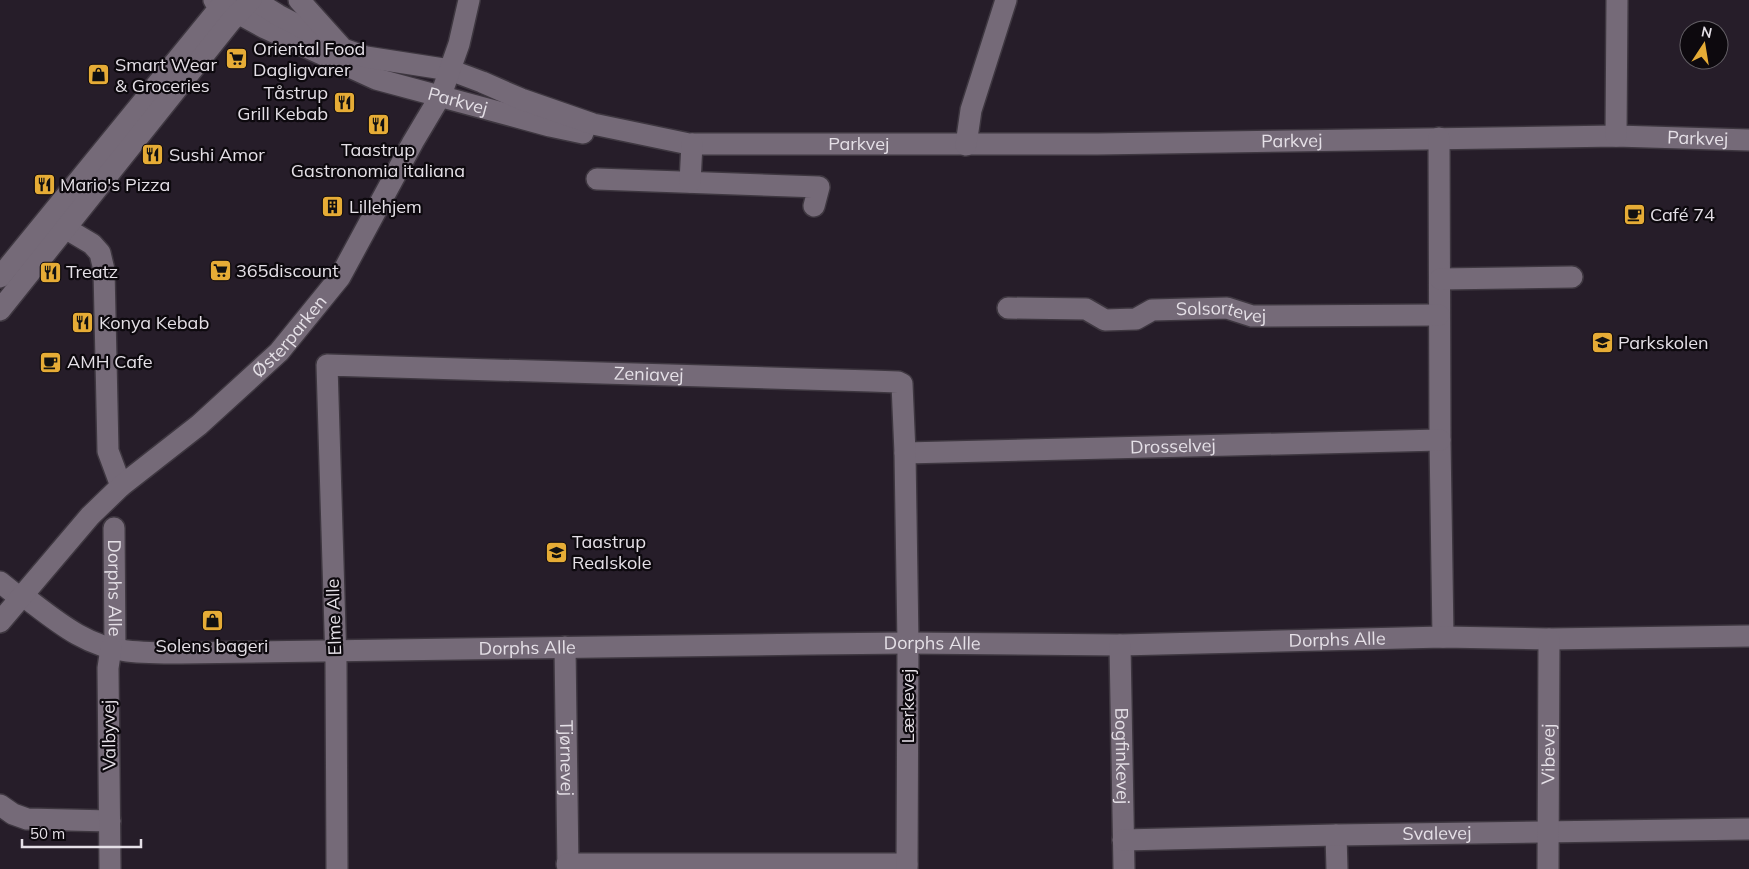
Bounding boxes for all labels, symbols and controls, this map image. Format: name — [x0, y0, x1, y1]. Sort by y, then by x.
north arrow — [1679, 20, 1729, 70]
text: N — [1700, 22, 1714, 42]
place label: Oriental Food Dagligvarer — [253, 37, 365, 81]
supermarket icon: Oriental Food Dagligvarer — [225, 47, 249, 71]
place label: Smart Wear & Groceries — [115, 53, 217, 97]
shop icon: Smart Wear & Groceries — [87, 63, 111, 87]
place label: Tåstrup Grill Kebab — [237, 81, 328, 125]
street label: Parkvej — [425, 82, 490, 120]
restaurant icon: Tåstrup Grill Kebab — [332, 91, 356, 115]
restaurant icon: Taastrup Gastronomia italiana — [366, 113, 390, 137]
street label: Parkvej — [1667, 126, 1729, 150]
street label: Parkvej — [1261, 129, 1323, 152]
street label: Parkvej — [828, 132, 889, 155]
place label: Taastrup Gastronomia italiana — [291, 138, 465, 182]
restaurant icon: Sushi Amor — [141, 143, 165, 167]
place label: Sushi Amor — [169, 143, 265, 166]
restaurant icon: Mario's Pizza — [32, 173, 56, 197]
place label: Mario's Pizza — [60, 173, 170, 196]
building icon: Lillehjem — [321, 195, 345, 219]
place label: Lillehjem — [349, 195, 422, 218]
cafe icon: Café 74 — [1622, 203, 1646, 227]
place label: Café 74 — [1650, 203, 1715, 226]
supermarket icon: 365discount — [208, 259, 232, 283]
place label: 365discount — [236, 259, 339, 282]
restaurant icon: Treatz — [38, 260, 62, 284]
place label: Treatz — [66, 260, 118, 283]
street label: Østerparken — [247, 290, 332, 382]
street label: Solsortevej — [1176, 296, 1266, 327]
restaurant icon: Konya Kebab — [71, 311, 95, 335]
place label: Konya Kebab — [99, 311, 209, 334]
school or university icon: Parkskolen — [1590, 331, 1614, 355]
place label: Parkskolen — [1618, 331, 1709, 354]
cafe icon: AMH Cafe — [39, 350, 63, 374]
place label: AMH Cafe — [67, 350, 153, 373]
street label: Zeniavej — [614, 361, 684, 386]
street label: Drosselvej — [1130, 433, 1216, 459]
place label: Taastrup Realskole — [572, 530, 651, 574]
street label: Dorphs Alle — [103, 539, 127, 637]
school or university icon: Taastrup Realskole — [544, 540, 568, 564]
street label: Elme Alle — [321, 578, 346, 656]
shop icon: Solens bageri — [200, 609, 224, 633]
street label: Dorphs Alle — [1288, 626, 1386, 652]
street label: Dorphs Alle — [884, 631, 981, 655]
place label: Solens bageri — [156, 634, 268, 657]
street label: Dorphs Alle — [479, 635, 576, 660]
street label: Lærkevej — [896, 669, 919, 743]
street label: Valbyvej — [96, 700, 121, 770]
street label: Bogfinkevej — [1110, 707, 1135, 804]
street label: Tjørnevej — [555, 720, 579, 796]
street label: Vibevej — [1536, 723, 1560, 785]
scale bar — [22, 816, 141, 848]
street label: Svalevej — [1402, 821, 1472, 845]
text: 50 m — [30, 824, 65, 843]

